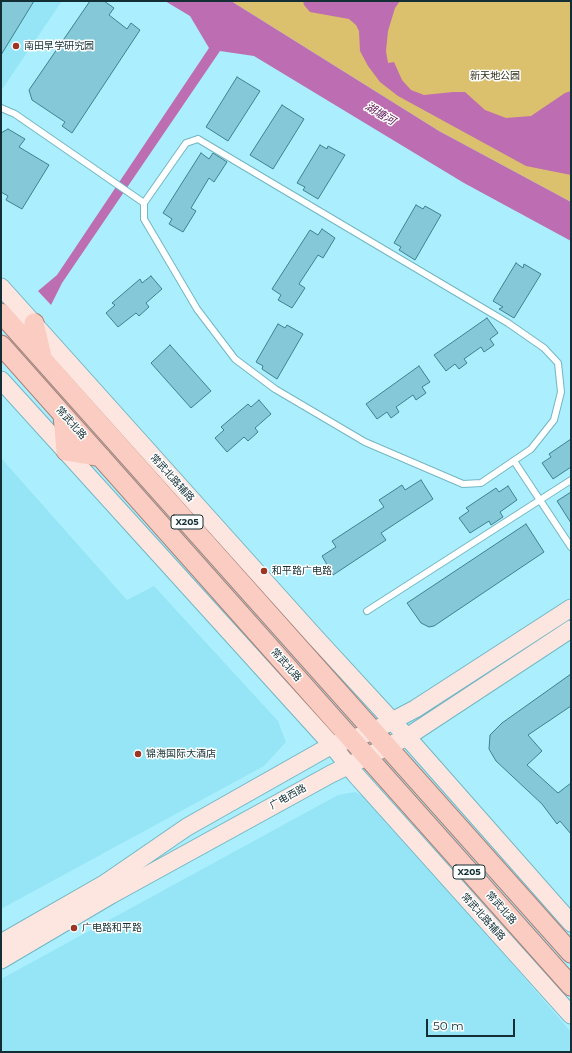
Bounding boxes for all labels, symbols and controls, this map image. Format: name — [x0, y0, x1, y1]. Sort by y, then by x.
place label: 南田早学研究园 — [24, 40, 94, 52]
marker: 南田早学研究园 — [11, 41, 21, 51]
park label: 新天地公园 — [470, 70, 520, 82]
water label: 湖塘河 — [362, 100, 398, 128]
street label: 常武北路 — [53, 404, 89, 442]
street label: 常武北路辅路 — [147, 452, 197, 504]
road number: X205 — [171, 515, 203, 529]
place label: 和平路广电路 — [272, 565, 332, 577]
marker: 和平路广电路 — [259, 566, 269, 576]
street label: 常武北路 — [268, 646, 304, 684]
place label: 锦海国际大酒店 — [146, 748, 216, 760]
marker: 锦海国际大酒店 — [133, 749, 143, 759]
street label: 广电西路 — [268, 782, 308, 812]
road number: X205 — [453, 865, 485, 879]
street label: 常武北路 — [483, 889, 519, 927]
street label: 常武北路辅路 — [458, 891, 508, 943]
place label: 广电路和平路 — [82, 922, 142, 934]
marker: 广电路和平路 — [69, 923, 79, 933]
scale bar — [428, 1011, 517, 1037]
text: 50 m — [433, 1018, 464, 1033]

